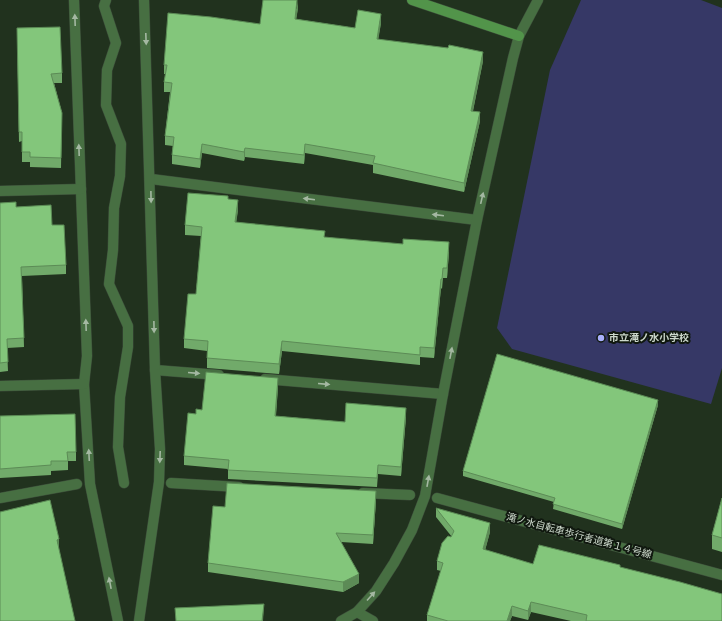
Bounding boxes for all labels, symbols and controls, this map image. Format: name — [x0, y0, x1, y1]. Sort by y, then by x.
one-way arrow — [72, 13, 78, 26]
one-way arrow — [142, 33, 149, 45]
one-way arrow — [76, 144, 83, 156]
one-way arrow — [148, 191, 154, 204]
one-way arrow — [480, 192, 486, 204]
one-way arrow — [303, 196, 316, 202]
one-way arrow — [432, 212, 445, 218]
one-way arrow — [82, 319, 89, 331]
one-way arrow — [151, 321, 158, 333]
place label: 市立滝ノ水小学校 — [609, 332, 689, 344]
marker: 市立滝ノ水小学校 — [596, 333, 606, 343]
one-way arrow — [448, 347, 454, 359]
one-way arrow — [188, 369, 200, 376]
one-way arrow — [318, 380, 330, 387]
one-way arrow — [85, 449, 92, 461]
one-way arrow — [157, 451, 163, 464]
one-way arrow — [425, 475, 431, 487]
street label: 滝ノ水自転車歩行者道第１４号線 — [505, 511, 653, 561]
one-way arrow — [107, 577, 113, 589]
one-way arrow — [366, 591, 376, 601]

